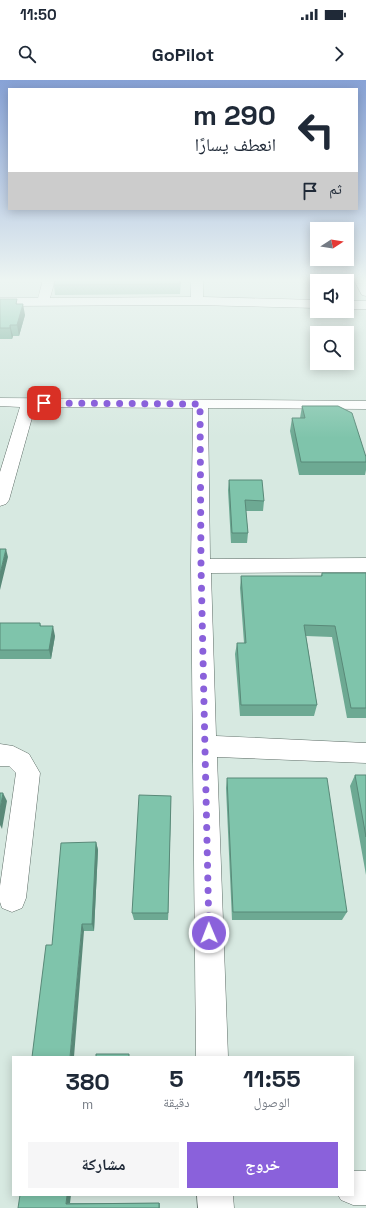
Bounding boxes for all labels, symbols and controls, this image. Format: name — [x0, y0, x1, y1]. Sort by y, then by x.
text: 11:50 — [20, 5, 57, 24]
icon: search — [16, 43, 38, 65]
text: GoPilot — [152, 43, 214, 66]
icon: forward — [328, 43, 350, 65]
text: 290 m — [193, 97, 276, 133]
icon: left — [290, 104, 342, 156]
text: انعطف يسارًا — [195, 133, 276, 156]
text: ثم — [329, 179, 342, 198]
icon: arrive — [299, 180, 321, 202]
north arrow — [310, 222, 354, 266]
map controls — [310, 222, 354, 370]
button: sound — [310, 274, 354, 318]
button: search — [310, 326, 354, 370]
pin — [27, 386, 61, 420]
icon: arrive — [33, 392, 55, 414]
position arrow — [188, 912, 230, 954]
text: 5 — [169, 1063, 184, 1094]
text: 11:55 — [243, 1063, 301, 1094]
text: 380 — [65, 1066, 110, 1097]
text: دقيقة — [163, 1094, 190, 1111]
text: الوصول — [254, 1094, 290, 1111]
text: m — [82, 1096, 93, 1113]
button: مشاركة — [28, 1142, 179, 1188]
button: خروج — [187, 1142, 338, 1188]

